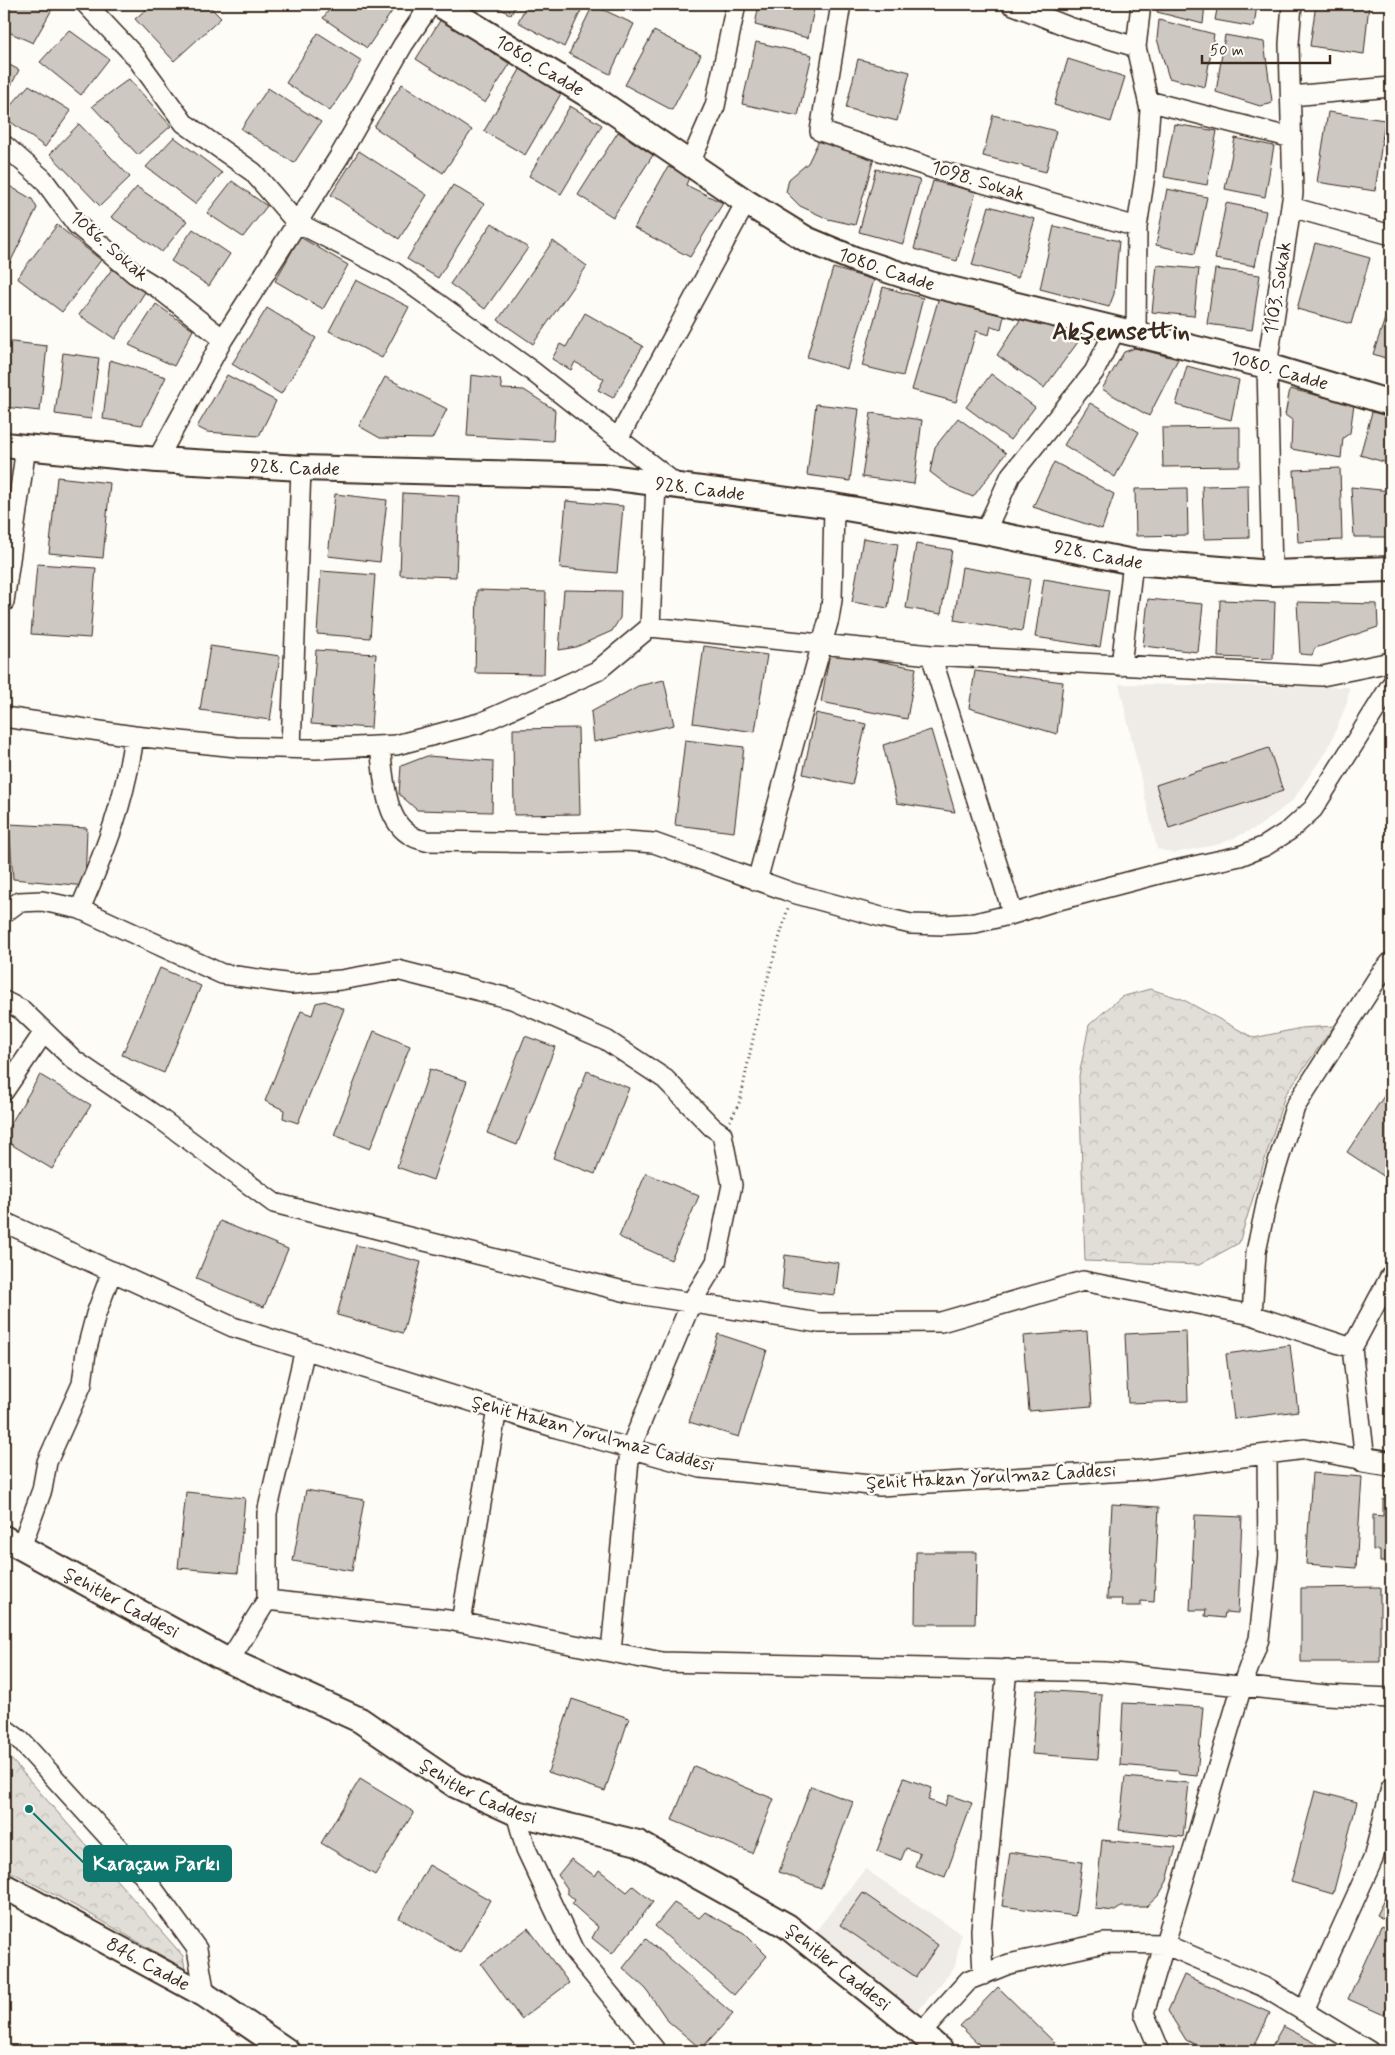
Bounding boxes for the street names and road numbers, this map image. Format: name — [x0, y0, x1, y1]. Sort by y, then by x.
street label: 1080. Cadde — [490, 29, 589, 102]
street label: 1098. Sokak — [928, 155, 1028, 207]
street label: 1086. Sokak — [64, 205, 154, 287]
street label: 1103. Sokak — [1258, 240, 1298, 336]
street label: 1080. Cadde — [834, 241, 937, 297]
street label: 1080. Cadde — [1228, 345, 1332, 396]
street label: 928. Cadde — [249, 453, 340, 482]
street label: 928. Cadde — [654, 471, 746, 507]
street label: 928. Cadde — [1052, 534, 1144, 575]
street label: Şehit Hakan Yorulmaz Caddesi — [469, 1390, 717, 1478]
street label: Şehit Hakan Yorulmaz Caddesi — [865, 1458, 1117, 1496]
street label: Şehitler Caddesi — [59, 1561, 184, 1644]
street label: Şehitler Caddesi — [415, 1752, 539, 1830]
street label: Şehitler Caddesi — [780, 1917, 896, 2016]
street label: 846. Cadde — [102, 1931, 194, 1997]

